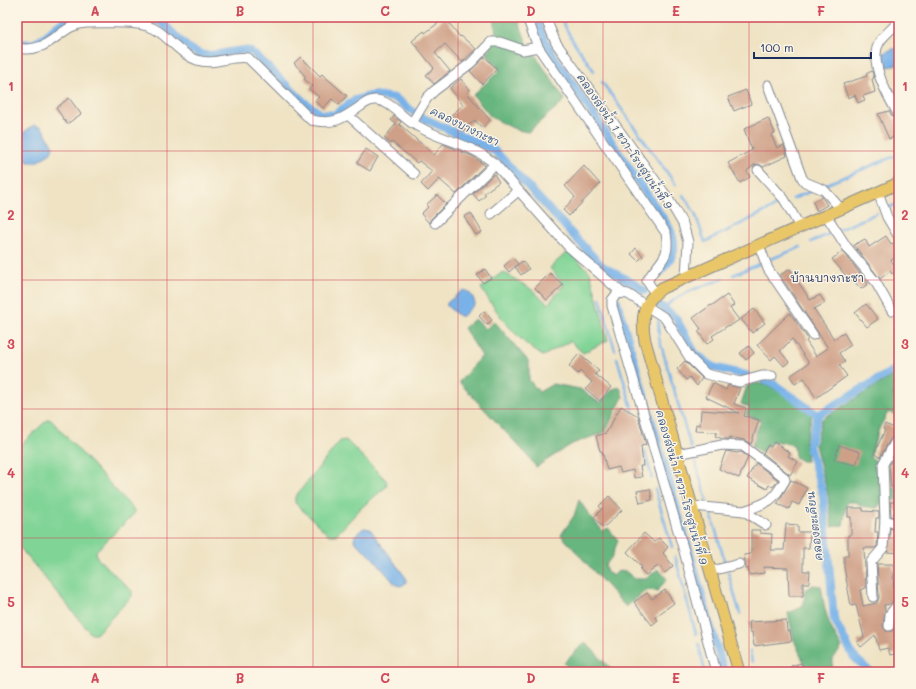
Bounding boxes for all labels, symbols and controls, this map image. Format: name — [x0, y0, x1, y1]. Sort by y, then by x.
text: A — [90, 2, 100, 19]
text: B — [236, 2, 245, 19]
text: C — [380, 2, 390, 19]
text: D — [526, 2, 536, 19]
text: E — [672, 2, 680, 19]
text: F — [817, 2, 825, 19]
scale bar — [754, 34, 871, 60]
text: 100 m — [760, 39, 794, 55]
water label: คลองส่งน้ำ 1 ขวา-โรงสูบน้ำที่ 9 — [572, 69, 679, 213]
text: 1 — [8, 77, 14, 94]
text: 1 — [902, 77, 908, 94]
water label: คลองบางกะชา — [428, 103, 502, 149]
text: 2 — [7, 206, 15, 223]
text: 2 — [901, 206, 909, 223]
district label: บ้านบางกะชา — [790, 269, 864, 285]
text: 3 — [7, 335, 15, 352]
text: 3 — [901, 335, 909, 352]
water label: คลองส่งน้ำ 1 ขวา-โรงสูบน้ำที่ 9 — [651, 407, 715, 567]
text: 4 — [7, 464, 15, 481]
text: 4 — [901, 464, 909, 481]
water label: คลองตะเคียน — [802, 490, 826, 562]
text: 5 — [7, 593, 15, 610]
text: 5 — [901, 593, 909, 610]
text: A — [90, 669, 100, 686]
text: B — [236, 669, 245, 686]
text: C — [380, 669, 390, 686]
text: D — [526, 669, 536, 686]
text: E — [672, 669, 680, 686]
text: F — [817, 669, 825, 686]

